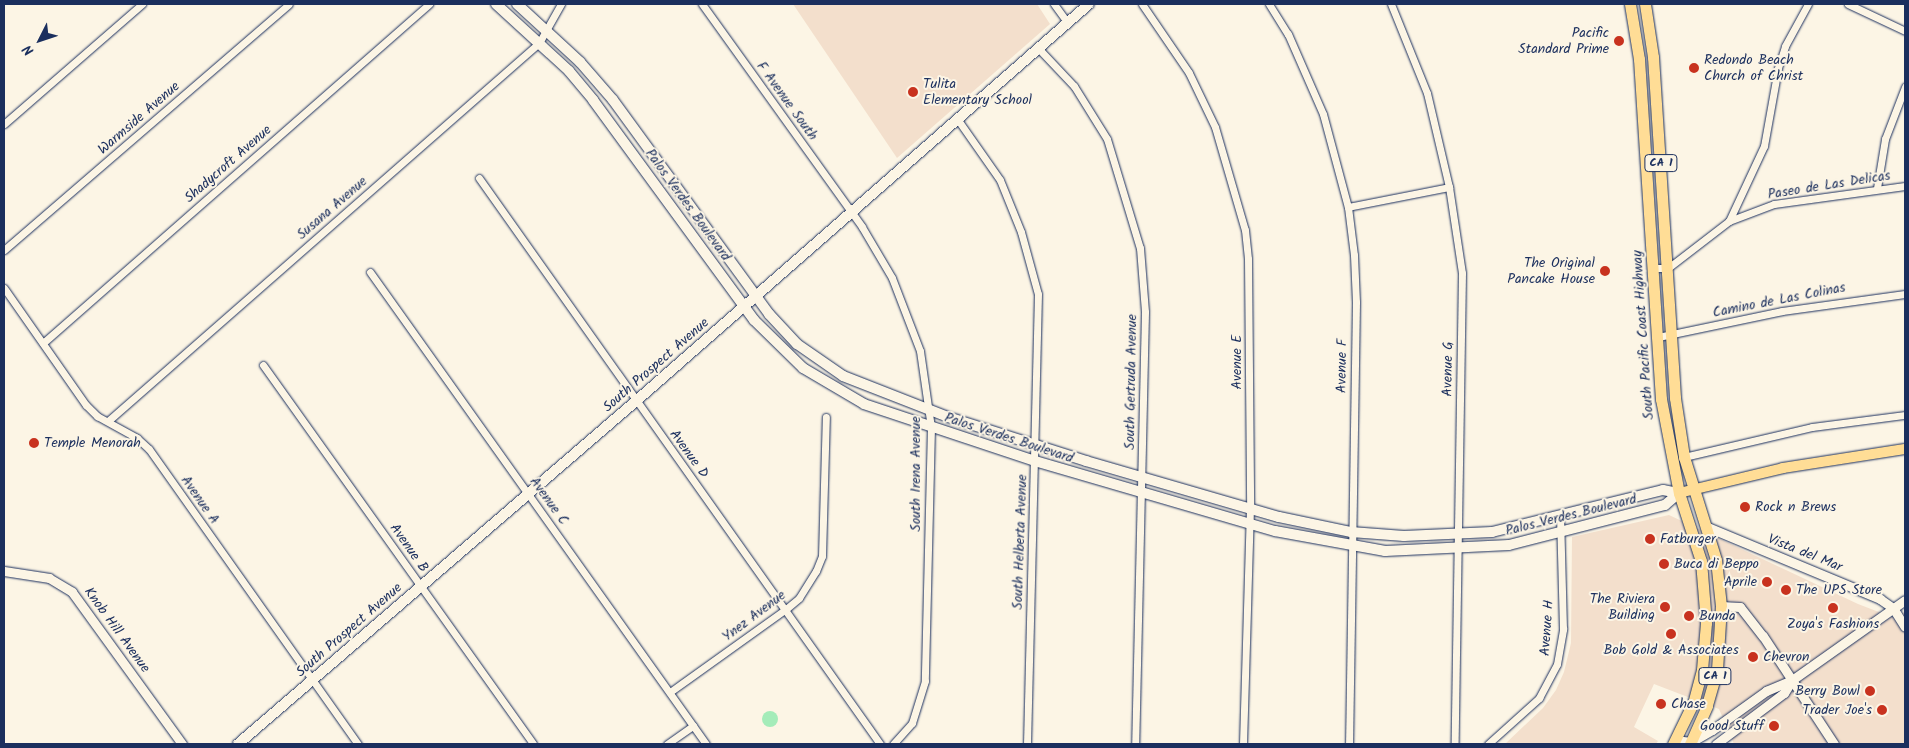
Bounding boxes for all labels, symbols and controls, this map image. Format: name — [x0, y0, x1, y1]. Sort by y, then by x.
north arrow — [15, 15, 65, 65]
place label: Pacific Standard Prime — [1518, 25, 1609, 58]
marker: Pacific Standard Prime — [1613, 35, 1625, 47]
text: N — [17, 39, 40, 60]
place label: Redondo Beach Church of Christ — [1704, 52, 1803, 84]
street label: F Avenue South — [753, 58, 821, 144]
marker: Redondo Beach Church of Christ — [1688, 62, 1700, 74]
place label: Tulita Elementary School — [923, 76, 1032, 108]
street label: Warmside Avenue — [95, 78, 183, 158]
marker: Tulita Elementary School — [907, 86, 919, 98]
street label: Shadycroft Avenue — [181, 122, 275, 206]
street label: Palos Verdes Boulevard — [642, 146, 734, 264]
road number: CA 1 — [1644, 154, 1678, 172]
street label: Paseo de Las Delicas — [1766, 167, 1892, 203]
street label: Susana Avenue — [293, 173, 371, 243]
street label: South Pacific Coast Highway — [1629, 250, 1657, 420]
place label: The Original Pancake House — [1507, 255, 1595, 288]
marker: The Original Pancake House — [1599, 265, 1611, 277]
street label: Camino de Las Colinas — [1711, 279, 1847, 321]
street label: South Prospect Avenue — [600, 314, 712, 416]
street label: South Gertruda Avenue — [1121, 314, 1141, 450]
street label: Avenue E — [1229, 334, 1245, 390]
street label: Avenue F — [1333, 339, 1351, 393]
street label: Avenue G — [1439, 341, 1457, 397]
street label: Palos Verdes Boulevard — [942, 409, 1076, 467]
street label: South Irena Avenue — [908, 416, 924, 532]
street label: Avenue D — [666, 426, 712, 482]
place label: Temple Menorah — [44, 435, 141, 451]
marker: Temple Menorah — [28, 437, 40, 449]
street label: Avenue A — [177, 473, 223, 527]
street label: Avenue C — [526, 474, 572, 528]
street label: South Helberta Avenue — [1009, 474, 1031, 610]
street label: Palos Verdes Boulevard — [1504, 491, 1638, 539]
place label: Rock n Brews — [1755, 499, 1836, 515]
marker: Rock n Brews — [1739, 501, 1751, 513]
street label: Avenue B — [386, 520, 432, 576]
street label: Vista del Mar — [1765, 530, 1845, 576]
place label: Fatburger — [1660, 531, 1716, 547]
marker: Fatburger — [1644, 533, 1656, 545]
place label: Buca di Beppo — [1674, 556, 1759, 572]
marker: Buca di Beppo — [1658, 558, 1670, 570]
place label: Aprile — [1724, 574, 1757, 590]
marker: Aprile — [1761, 576, 1773, 588]
street label: South Prospect Avenue — [293, 579, 405, 681]
place label: The UPS Store — [1796, 582, 1882, 598]
street label: Knob Hill Avenue — [80, 584, 154, 676]
marker: The UPS Store — [1780, 584, 1792, 596]
street label: Ynez Avenue — [719, 587, 789, 645]
place label: The Riviera Building — [1590, 591, 1655, 624]
street label: Avenue H — [1537, 599, 1557, 657]
marker: The Riviera Building — [1659, 601, 1671, 613]
marker: Zoya's Fashions — [1827, 602, 1839, 614]
place label: Bunda — [1699, 608, 1736, 624]
marker: Bunda — [1683, 610, 1695, 622]
place label: Zoya's Fashions — [1787, 616, 1879, 632]
marker: Bob Gold & Associates — [1665, 628, 1677, 640]
place label: Bob Gold & Associates — [1603, 642, 1739, 658]
place label: Chevron — [1763, 649, 1810, 665]
marker: Chevron — [1747, 651, 1759, 663]
road number: CA 1 — [1698, 666, 1732, 686]
place label: Berry Bowl — [1795, 683, 1860, 699]
marker: Berry Bowl — [1864, 685, 1876, 697]
place label: Chase — [1671, 696, 1706, 712]
marker: Chase — [1655, 698, 1667, 710]
place label: Trader Joe's — [1803, 702, 1872, 718]
marker: Trader Joe's — [1876, 704, 1888, 716]
place label: Good Stuff — [1700, 718, 1764, 734]
marker: Good Stuff — [1768, 720, 1780, 732]

